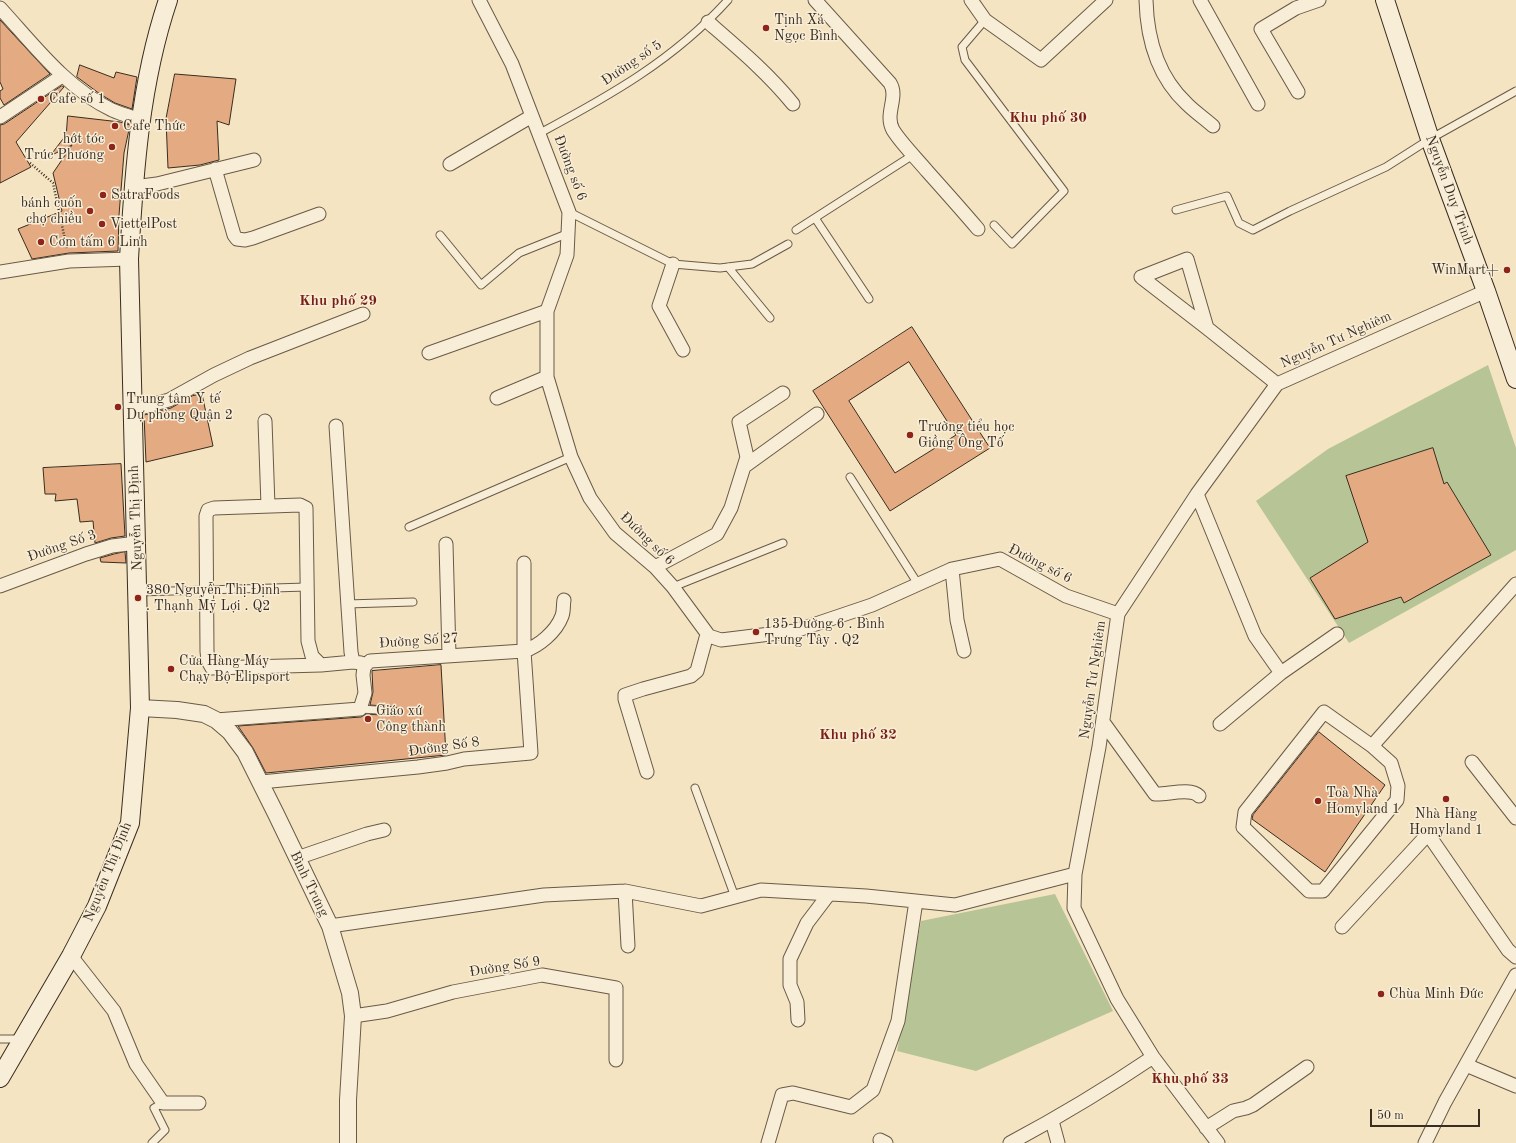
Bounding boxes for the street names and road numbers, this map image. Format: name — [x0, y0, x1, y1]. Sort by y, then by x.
street label: Đường số 5 — [599, 37, 665, 89]
street label: Đường số 6 — [550, 133, 590, 203]
street label: Nguyễn Duy Trinh — [1421, 133, 1477, 247]
street label: Nguyễn Tư Nghiêm — [1278, 308, 1394, 372]
street label: Nguyễn Thị Định — [126, 465, 146, 571]
street label: Đường số 6 — [616, 509, 678, 569]
street label: Đường Số 3 — [25, 526, 99, 566]
street label: Đường số 6 — [1005, 541, 1075, 587]
street label: Nguyễn Tư Nghiêm — [1076, 620, 1110, 740]
street label: Đường Số 27 — [379, 630, 459, 652]
street label: Đường Số 8 — [407, 734, 481, 760]
street label: Nguyễn Thị Định — [80, 820, 136, 924]
street label: Bình Trưng — [286, 848, 332, 920]
street label: Đường Số 9 — [468, 953, 542, 981]

